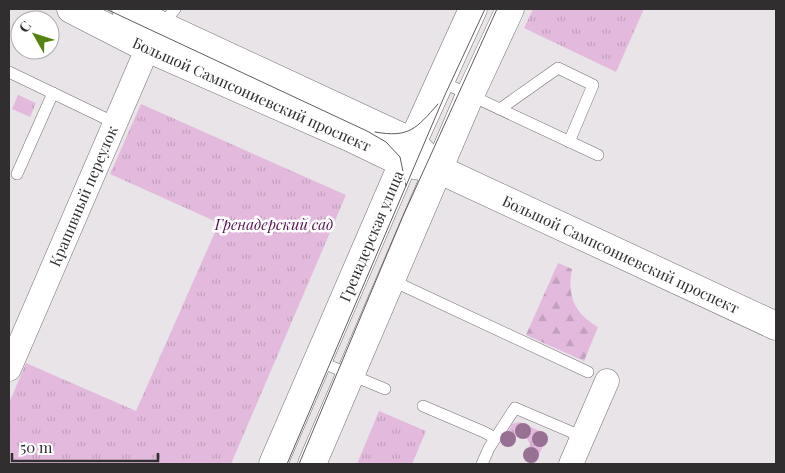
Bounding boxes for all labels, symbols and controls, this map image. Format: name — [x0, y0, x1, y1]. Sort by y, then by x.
north arrow — [10, 10, 60, 60]
text: С — [14, 17, 35, 36]
street label: Большой Сампсониевский проспект — [130, 32, 374, 156]
street label: Крапивный переулок — [44, 122, 122, 269]
street label: Гренадерская улица — [334, 167, 408, 305]
street label: Большой Сампсониевский проспект — [499, 190, 743, 318]
park label: Гренадерский сад — [214, 214, 333, 234]
scale bar — [12, 430, 159, 462]
text: 50 m — [20, 437, 53, 457]

